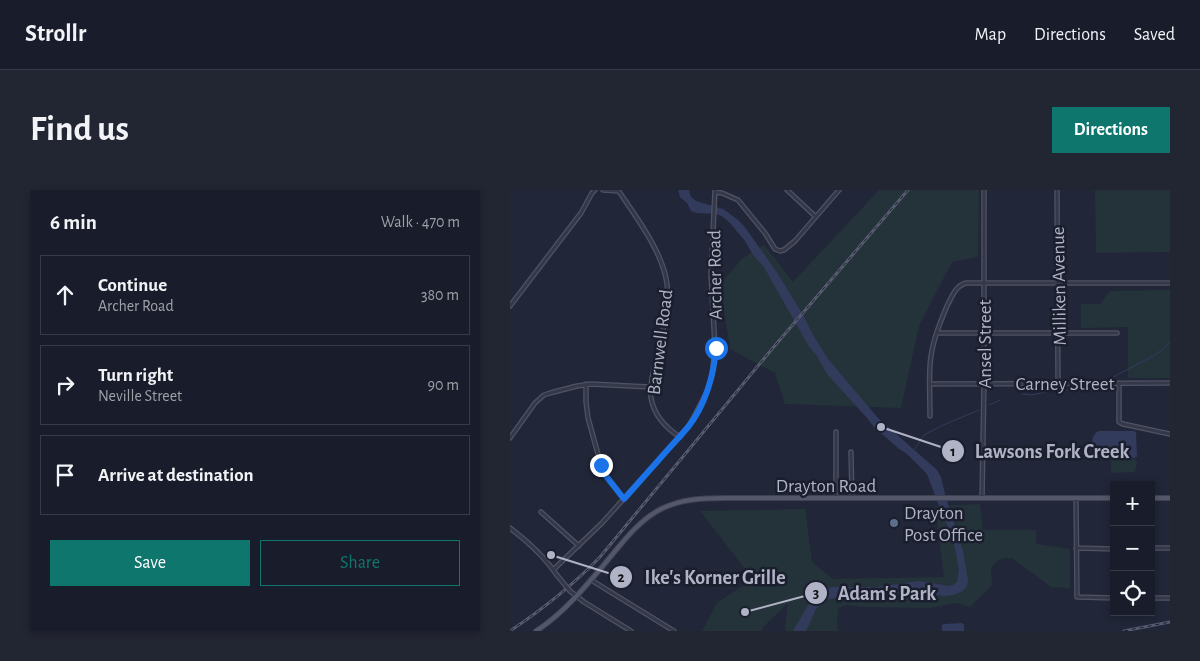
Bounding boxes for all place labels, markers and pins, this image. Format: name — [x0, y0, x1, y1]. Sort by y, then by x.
callout: Lawsons Fork Creek — [940, 434, 1140, 469]
place label: Drayton Post Office — [904, 504, 983, 545]
marker: Drayton Post Office — [888, 517, 900, 529]
callout: Ike's Korner Grille — [609, 560, 795, 595]
callout: Adam's Park — [803, 576, 946, 611]

